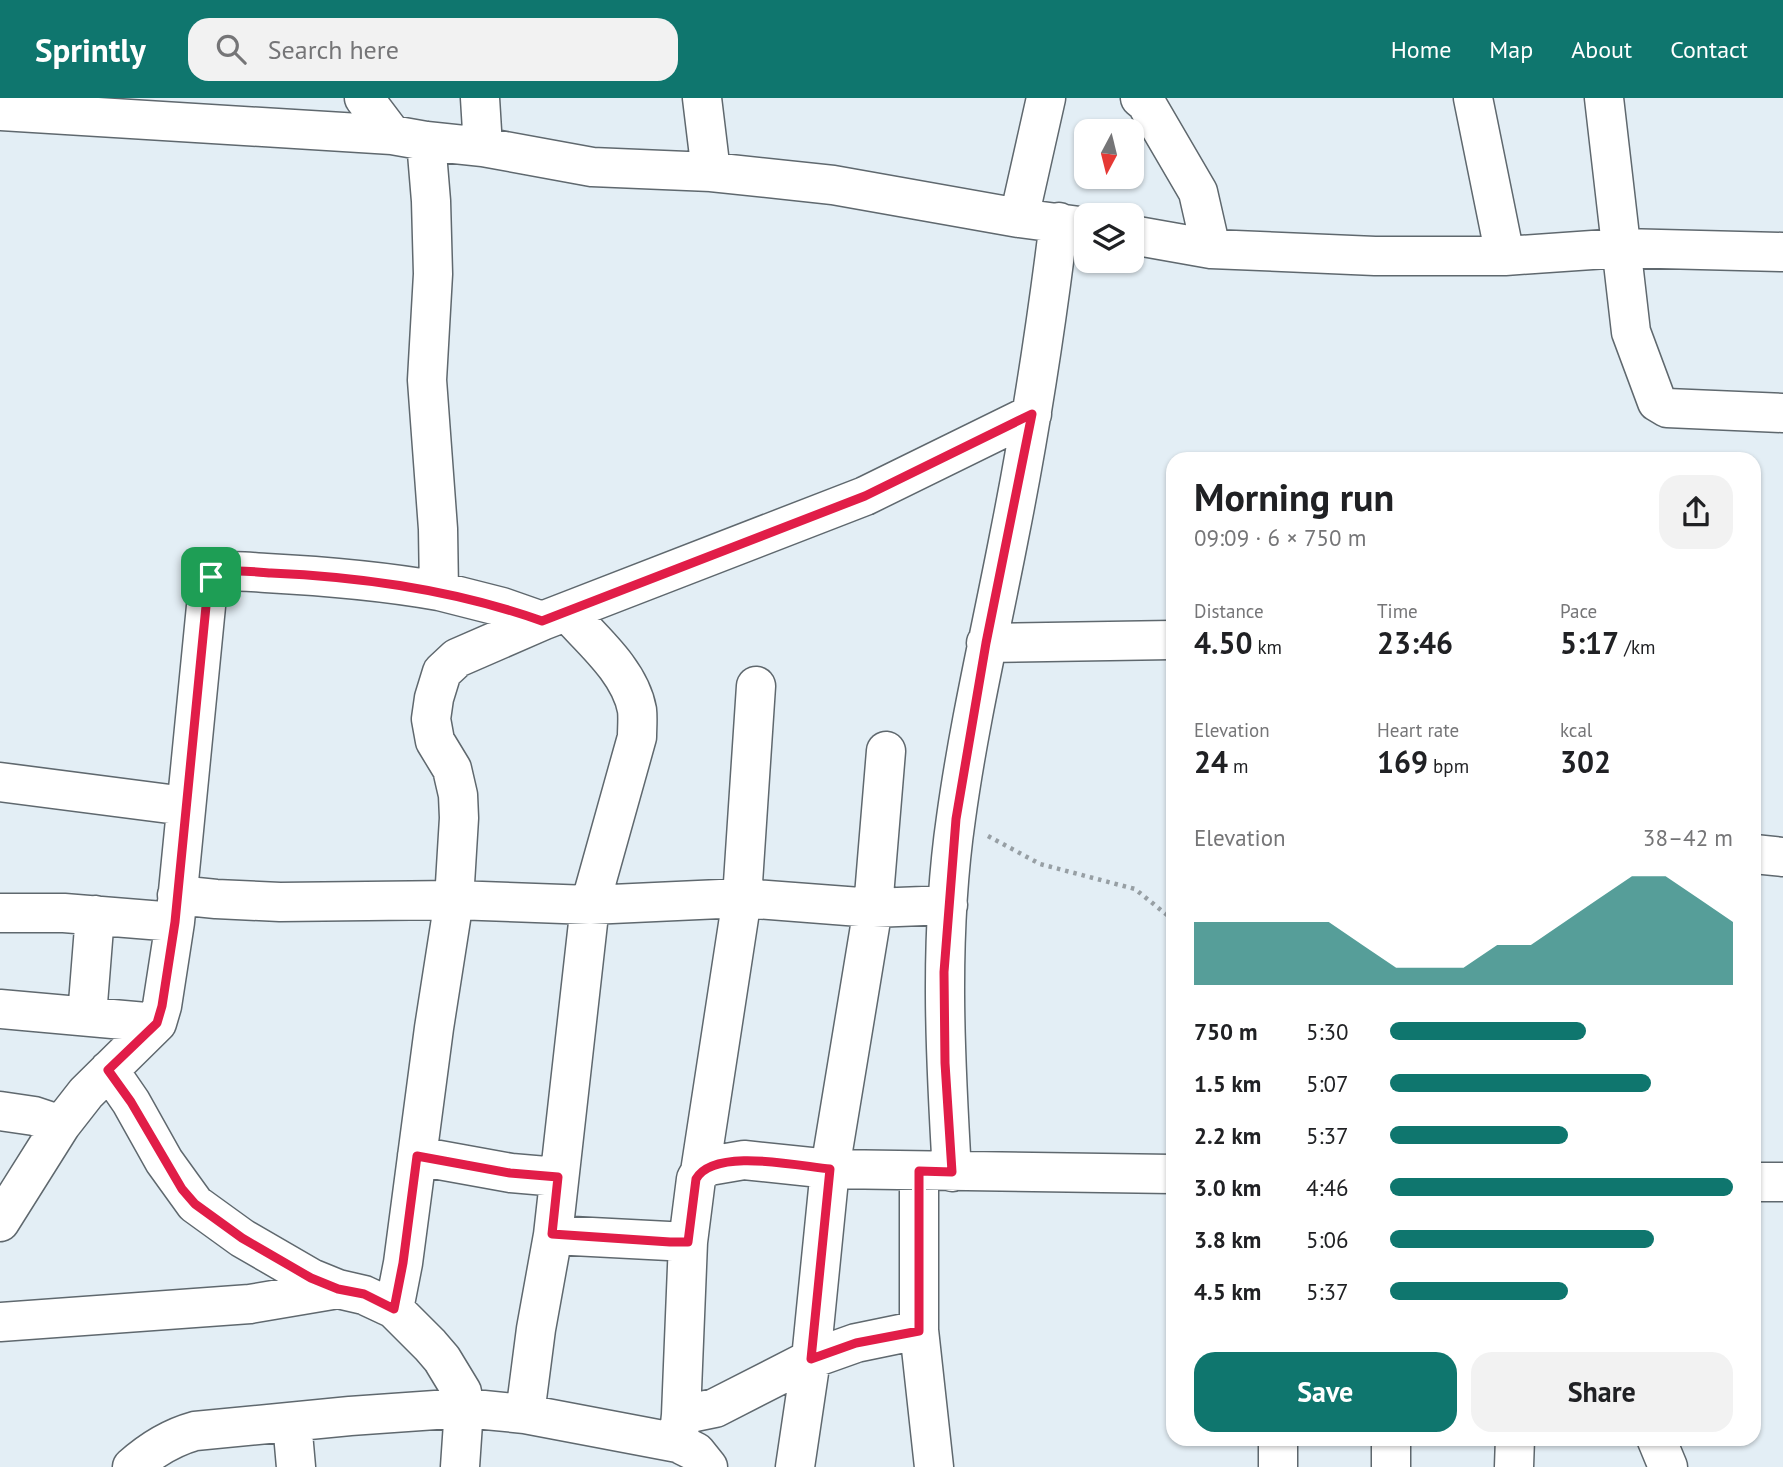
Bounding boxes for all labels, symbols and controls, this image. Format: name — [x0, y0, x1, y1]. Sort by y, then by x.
search box — [188, 18, 678, 81]
text: Sprintly — [35, 28, 146, 71]
icon: search — [212, 30, 250, 68]
text: Search here — [268, 33, 399, 66]
text: Home — [1391, 34, 1451, 65]
text: Map — [1489, 34, 1533, 65]
text: About — [1571, 34, 1632, 65]
text: Contact — [1670, 34, 1748, 65]
north arrow — [1074, 119, 1144, 189]
map controls — [1074, 119, 1144, 273]
button: layers — [1074, 203, 1144, 273]
text: Morning run — [1194, 472, 1394, 521]
button: share — [1659, 475, 1733, 549]
text: 09:09 · 6 × 750 m — [1194, 523, 1366, 552]
pin — [181, 547, 241, 607]
icon: arrive — [192, 558, 230, 596]
text: Distance — [1194, 599, 1264, 623]
text: Time — [1377, 599, 1418, 623]
text: Pace — [1560, 599, 1597, 623]
text: 4.50 — [1194, 623, 1252, 662]
text: 23:46 — [1377, 623, 1453, 662]
text: 5:17 — [1560, 623, 1619, 662]
text: km — [1252, 635, 1282, 659]
text: /km — [1619, 635, 1655, 659]
text: Elevation — [1194, 718, 1270, 742]
text: Heart rate — [1377, 718, 1459, 742]
text: kcal — [1560, 718, 1592, 742]
text: 24 — [1194, 742, 1228, 781]
text: 169 — [1377, 742, 1428, 781]
text: 302 — [1560, 742, 1611, 781]
text: m — [1228, 754, 1249, 778]
text: bpm — [1428, 754, 1469, 778]
text: Elevation — [1194, 823, 1286, 852]
text: 38–42 m — [1643, 823, 1733, 852]
text: 750 m — [1194, 1017, 1257, 1046]
text: 5:30 — [1306, 1017, 1349, 1046]
text: 1.5 km — [1194, 1069, 1261, 1098]
text: 5:07 — [1306, 1069, 1349, 1098]
text: 2.2 km — [1194, 1121, 1261, 1150]
text: 5:37 — [1306, 1121, 1349, 1150]
text: 3.0 km — [1194, 1173, 1261, 1202]
text: 4:46 — [1306, 1173, 1349, 1202]
text: 3.8 km — [1194, 1225, 1261, 1254]
text: 5:06 — [1306, 1225, 1349, 1254]
text: 4.5 km — [1194, 1277, 1261, 1306]
text: 5:37 — [1306, 1277, 1349, 1306]
button: Save — [1194, 1352, 1457, 1432]
button: Share — [1471, 1352, 1733, 1432]

